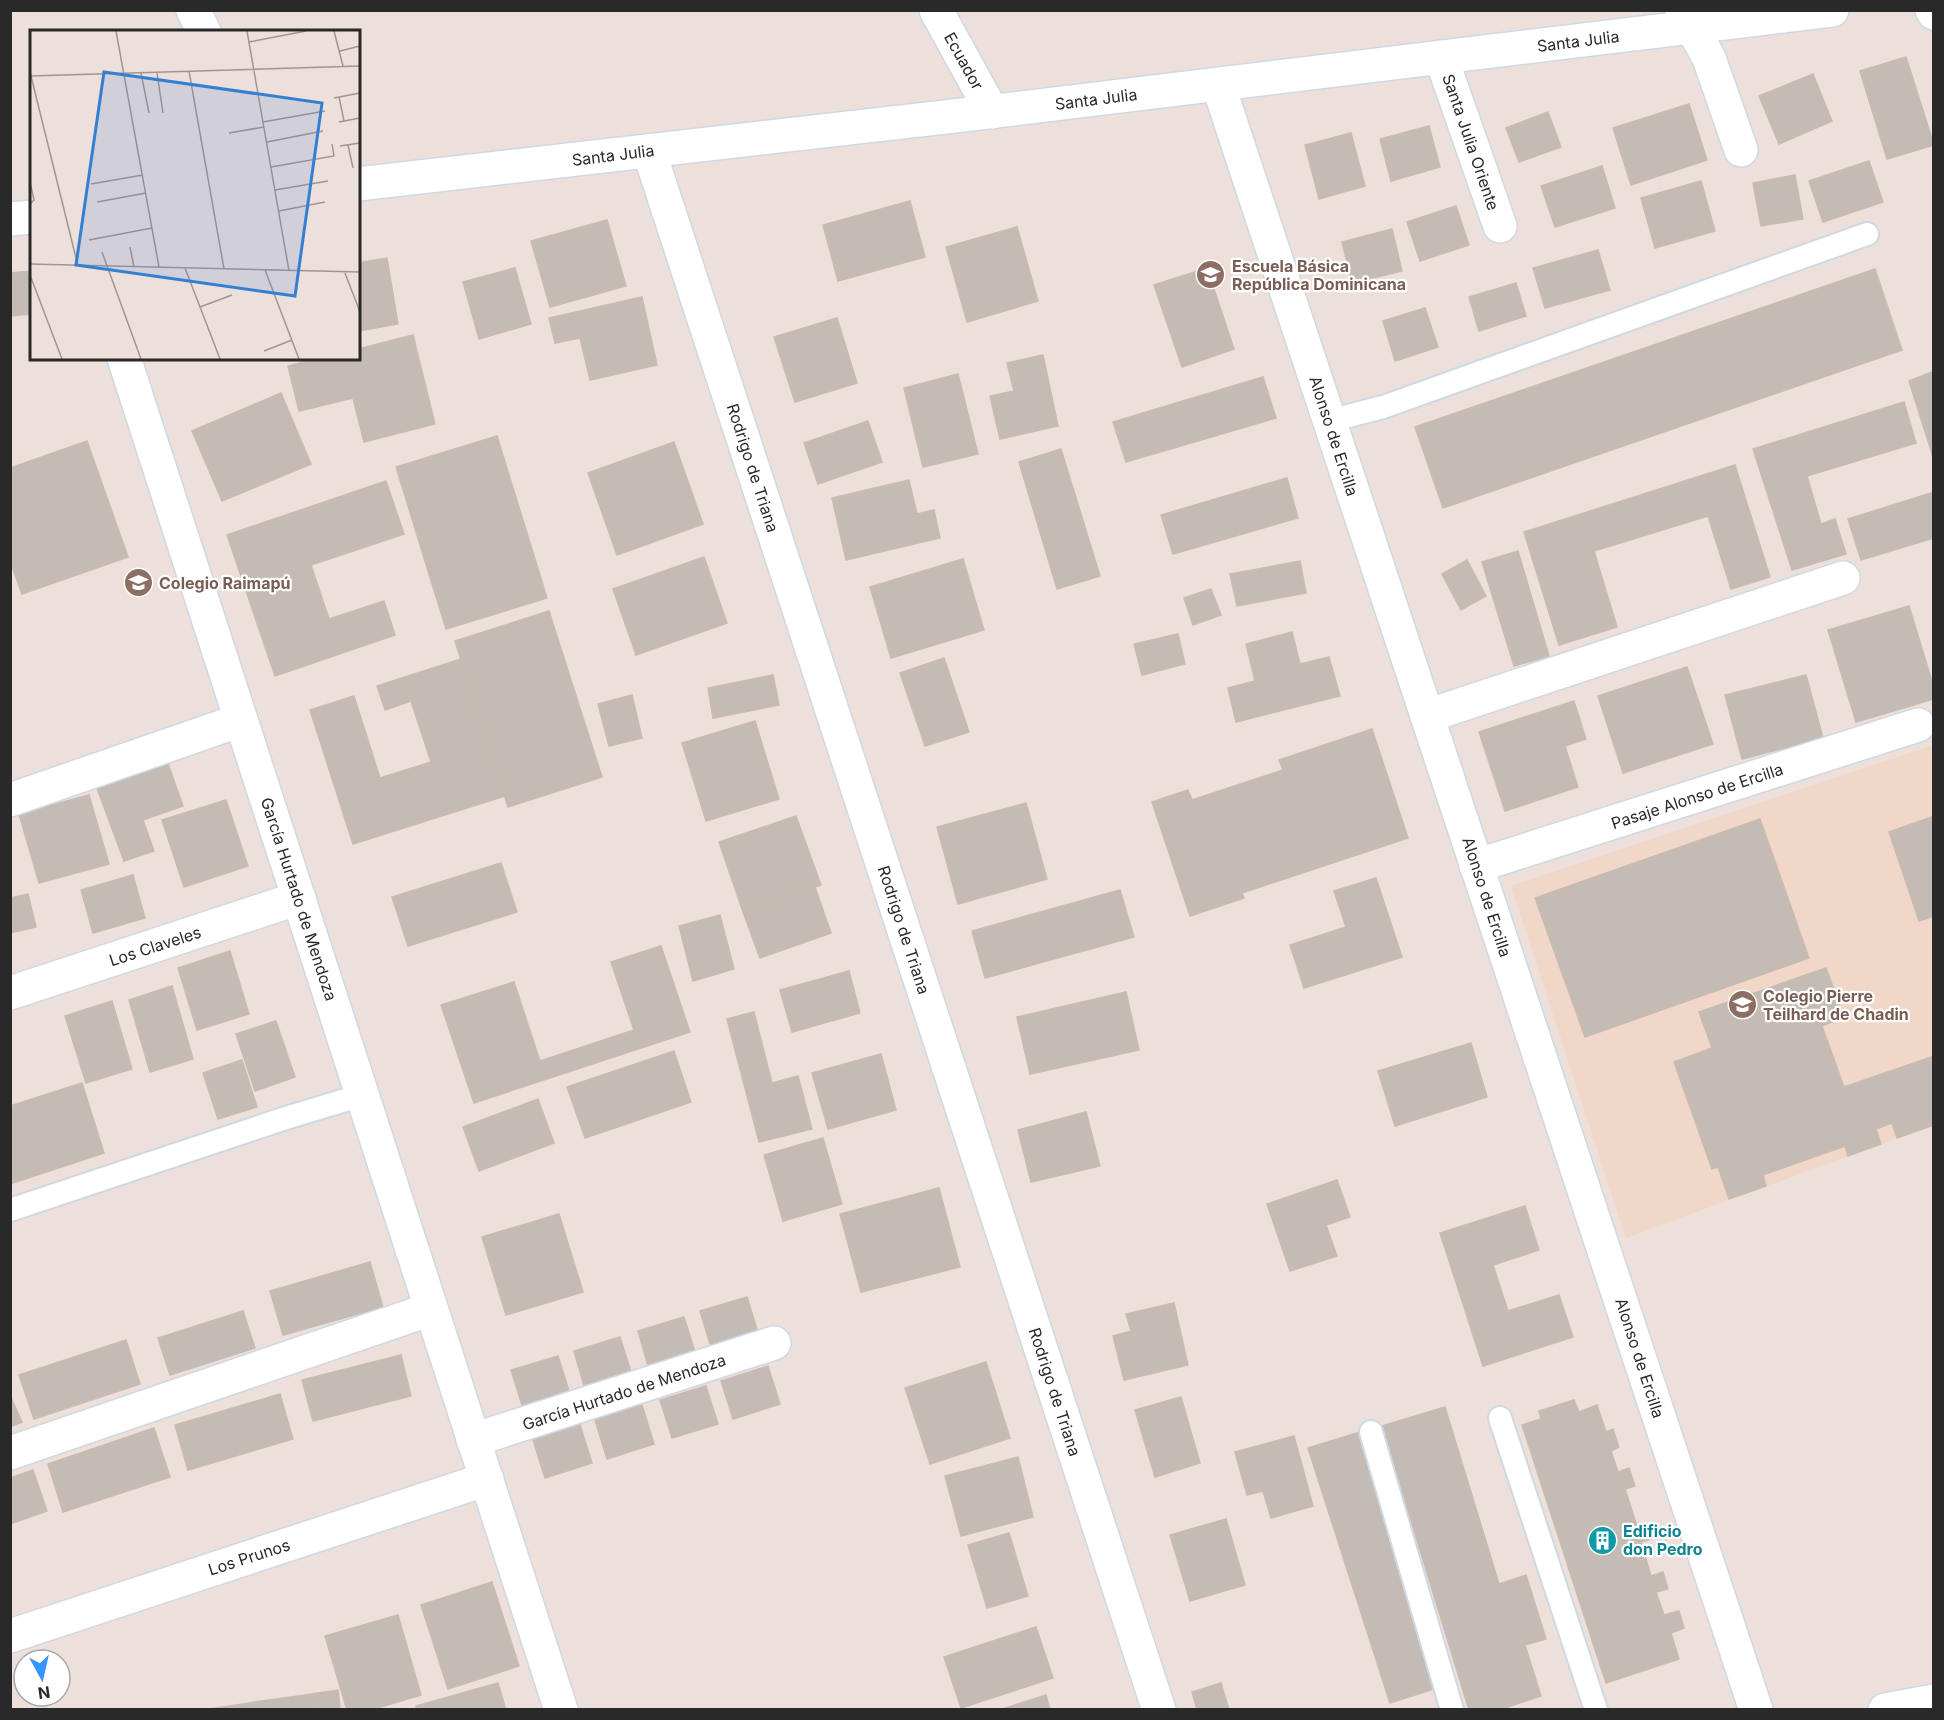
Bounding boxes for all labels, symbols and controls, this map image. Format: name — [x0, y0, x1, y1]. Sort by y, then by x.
street label: Santa Julia — [1536, 26, 1620, 56]
street label: Ecuador — [940, 29, 988, 93]
inset map — [30, 30, 360, 360]
street label: Santa Julia Oriente — [1438, 71, 1504, 213]
street label: Santa Julia — [1054, 84, 1138, 114]
street label: Santa Julia — [571, 140, 655, 170]
place label: Escuela Básica República Dominicana — [1232, 256, 1406, 294]
school or university icon: Escuela Básica República Dominicana — [1195, 259, 1227, 291]
street label: Alonso de Ercilla — [1305, 373, 1363, 499]
street label: Rodrigo de Triana — [723, 401, 783, 535]
school or university icon: Colegio Raimapú — [122, 567, 154, 599]
place label: Colegio Raimapú — [159, 573, 291, 593]
street label: Pasaje Alonso de Ercilla — [1609, 759, 1785, 833]
street label: García Hurtado de Mendoza — [257, 795, 341, 1003]
street label: Alonso de Ercilla — [1458, 834, 1516, 960]
street label: Rodrigo de Triana — [874, 863, 934, 997]
street label: Los Claveles — [106, 922, 204, 970]
place label: Colegio Pierre Teilhard de Chadin — [1763, 986, 1909, 1024]
school or university icon: Colegio Pierre Teilhard de Chadin — [1726, 989, 1758, 1021]
street label: Alonso de Ercilla — [1611, 1295, 1669, 1421]
street label: Rodrigo de Triana — [1025, 1325, 1085, 1459]
street label: García Hurtado de Mendoza — [520, 1350, 728, 1434]
place label: Edificio don Pedro — [1623, 1521, 1703, 1559]
building icon: Edificio don Pedro — [1586, 1524, 1618, 1556]
street label: Los Prunos — [206, 1534, 292, 1580]
north arrow — [12, 1648, 72, 1708]
text: N — [37, 1682, 52, 1704]

